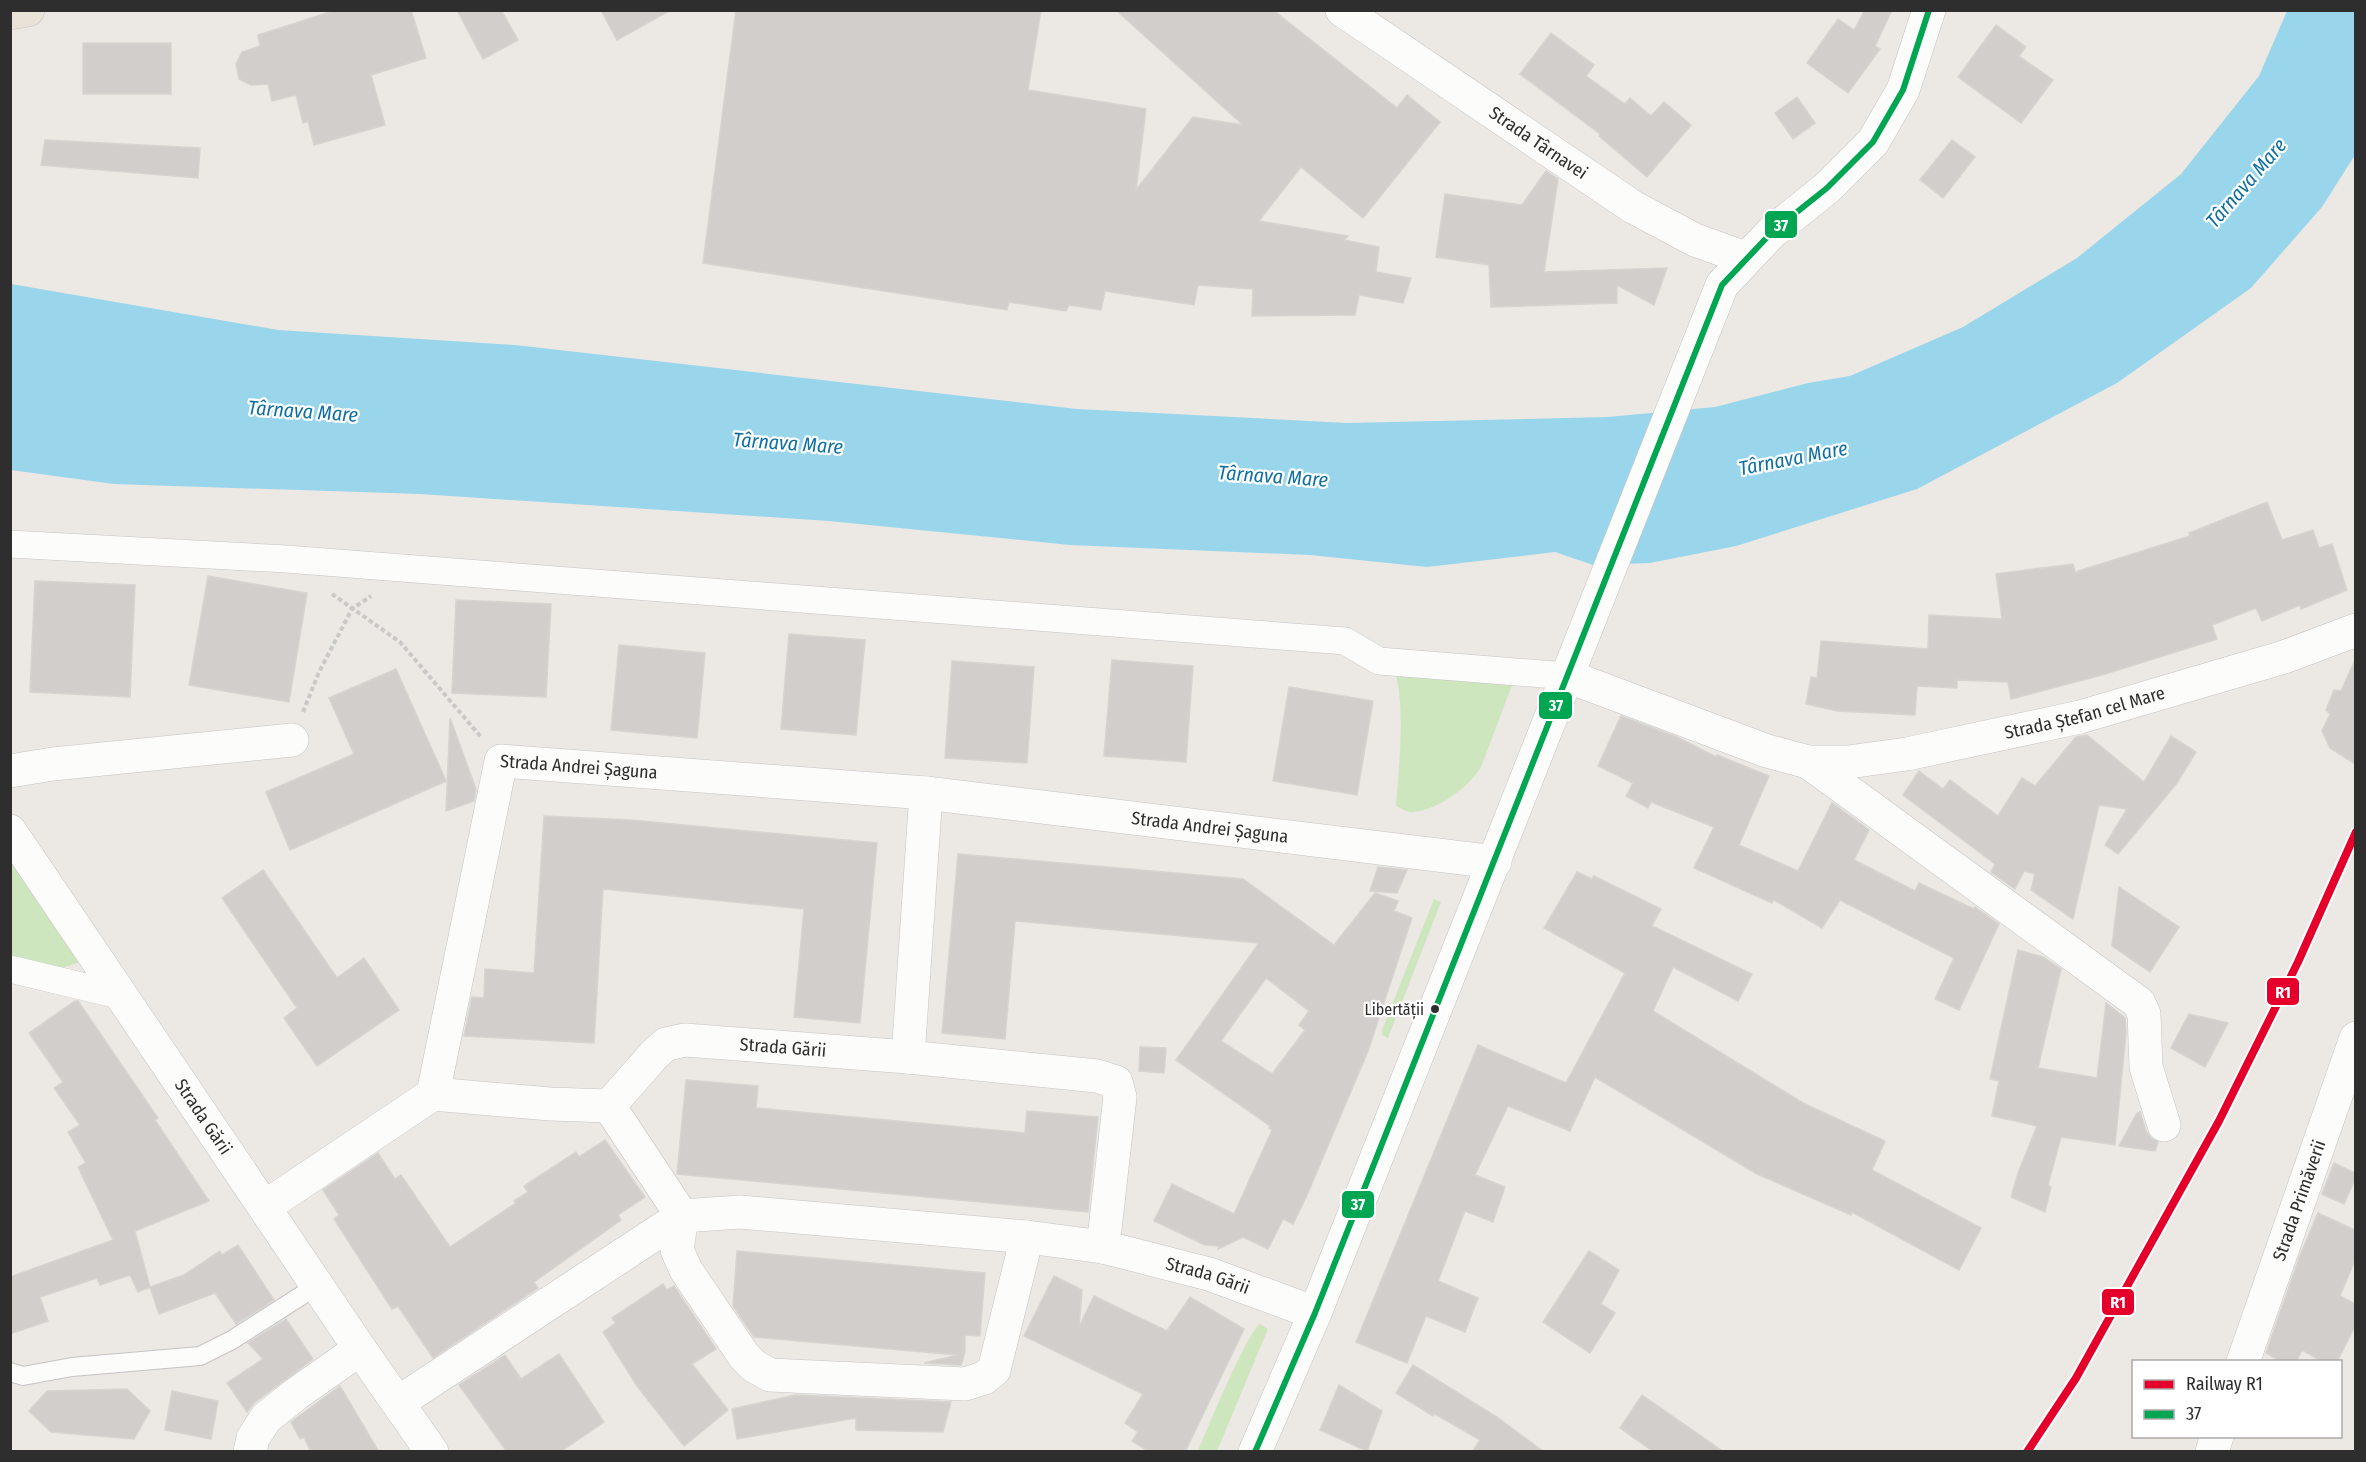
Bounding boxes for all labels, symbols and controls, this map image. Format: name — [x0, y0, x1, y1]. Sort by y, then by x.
street label: Strada Târnavei — [1485, 102, 1592, 184]
water label: Târnava Mare — [2201, 133, 2292, 233]
line badge: 37 — [1764, 210, 1798, 239]
text: 37 — [1773, 216, 1788, 235]
water label: Târnava Mare — [247, 395, 359, 427]
water label: Târnava Mare — [732, 427, 844, 459]
water label: Târnava Mare — [1737, 436, 1850, 480]
water label: Târnava Mare — [1217, 460, 1329, 492]
street label: Strada Ștefan cel Mare — [2002, 682, 2168, 744]
line badge: 37 — [1538, 691, 1573, 720]
text: 37 — [1548, 696, 1563, 715]
street label: Strada Andrei Șaguna — [499, 750, 659, 784]
street label: Strada Andrei Șaguna — [1130, 807, 1290, 848]
line badge: R1 — [2266, 977, 2300, 1006]
text: R1 — [2275, 983, 2291, 1002]
place label: Libertății — [1365, 1000, 1424, 1020]
marker: Libertății — [1429, 1003, 1441, 1015]
street label: Strada Gării — [739, 1033, 827, 1062]
street label: Strada Gării — [170, 1075, 237, 1159]
street label: Strada Primăverii — [2268, 1137, 2331, 1264]
line badge: 37 — [1341, 1190, 1375, 1219]
text: 37 — [1350, 1195, 1365, 1214]
street label: Strada Gării — [1163, 1252, 1253, 1299]
line badge: R1 — [2101, 1288, 2135, 1316]
text: R1 — [2110, 1293, 2126, 1312]
legend — [2132, 1360, 2342, 1438]
text: Railway R1 — [2186, 1373, 2263, 1395]
text: 37 — [2186, 1403, 2201, 1425]

